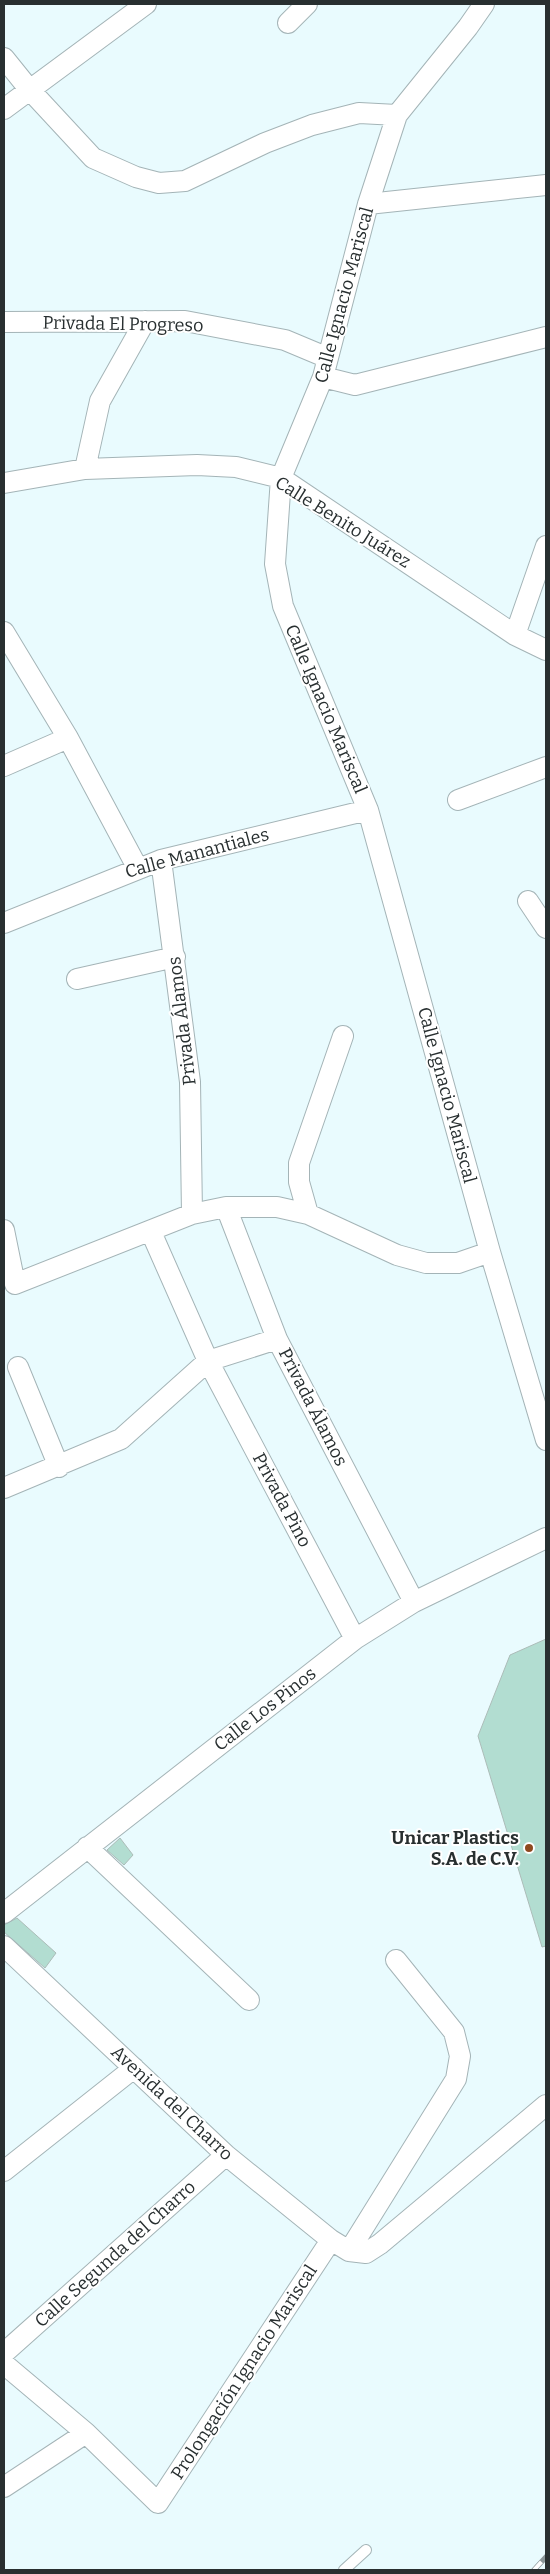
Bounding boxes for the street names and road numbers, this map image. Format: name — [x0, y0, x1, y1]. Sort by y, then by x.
street label: Calle Ignacio Mariscal — [310, 204, 378, 386]
street label: Privada El Progreso — [42, 312, 204, 336]
street label: Calle Benito Juárez — [271, 471, 415, 573]
street label: Calle Ignacio Mariscal — [280, 621, 372, 797]
street label: Calle Manantiales — [123, 823, 271, 883]
street label: Privada Álamos — [163, 955, 201, 1087]
street label: Calle Ignacio Mariscal — [413, 1004, 481, 1186]
street label: Privada Álamos — [274, 1344, 352, 1470]
street label: Privada Pino — [248, 1449, 316, 1551]
street label: Calle Los Pinos — [210, 1662, 320, 1756]
street label: Avenida del Charro — [107, 2041, 237, 2165]
street label: Calle Segunda del Charro — [30, 2176, 200, 2332]
street label: Prolongación Ignacio Mariscal — [166, 2261, 322, 2483]

